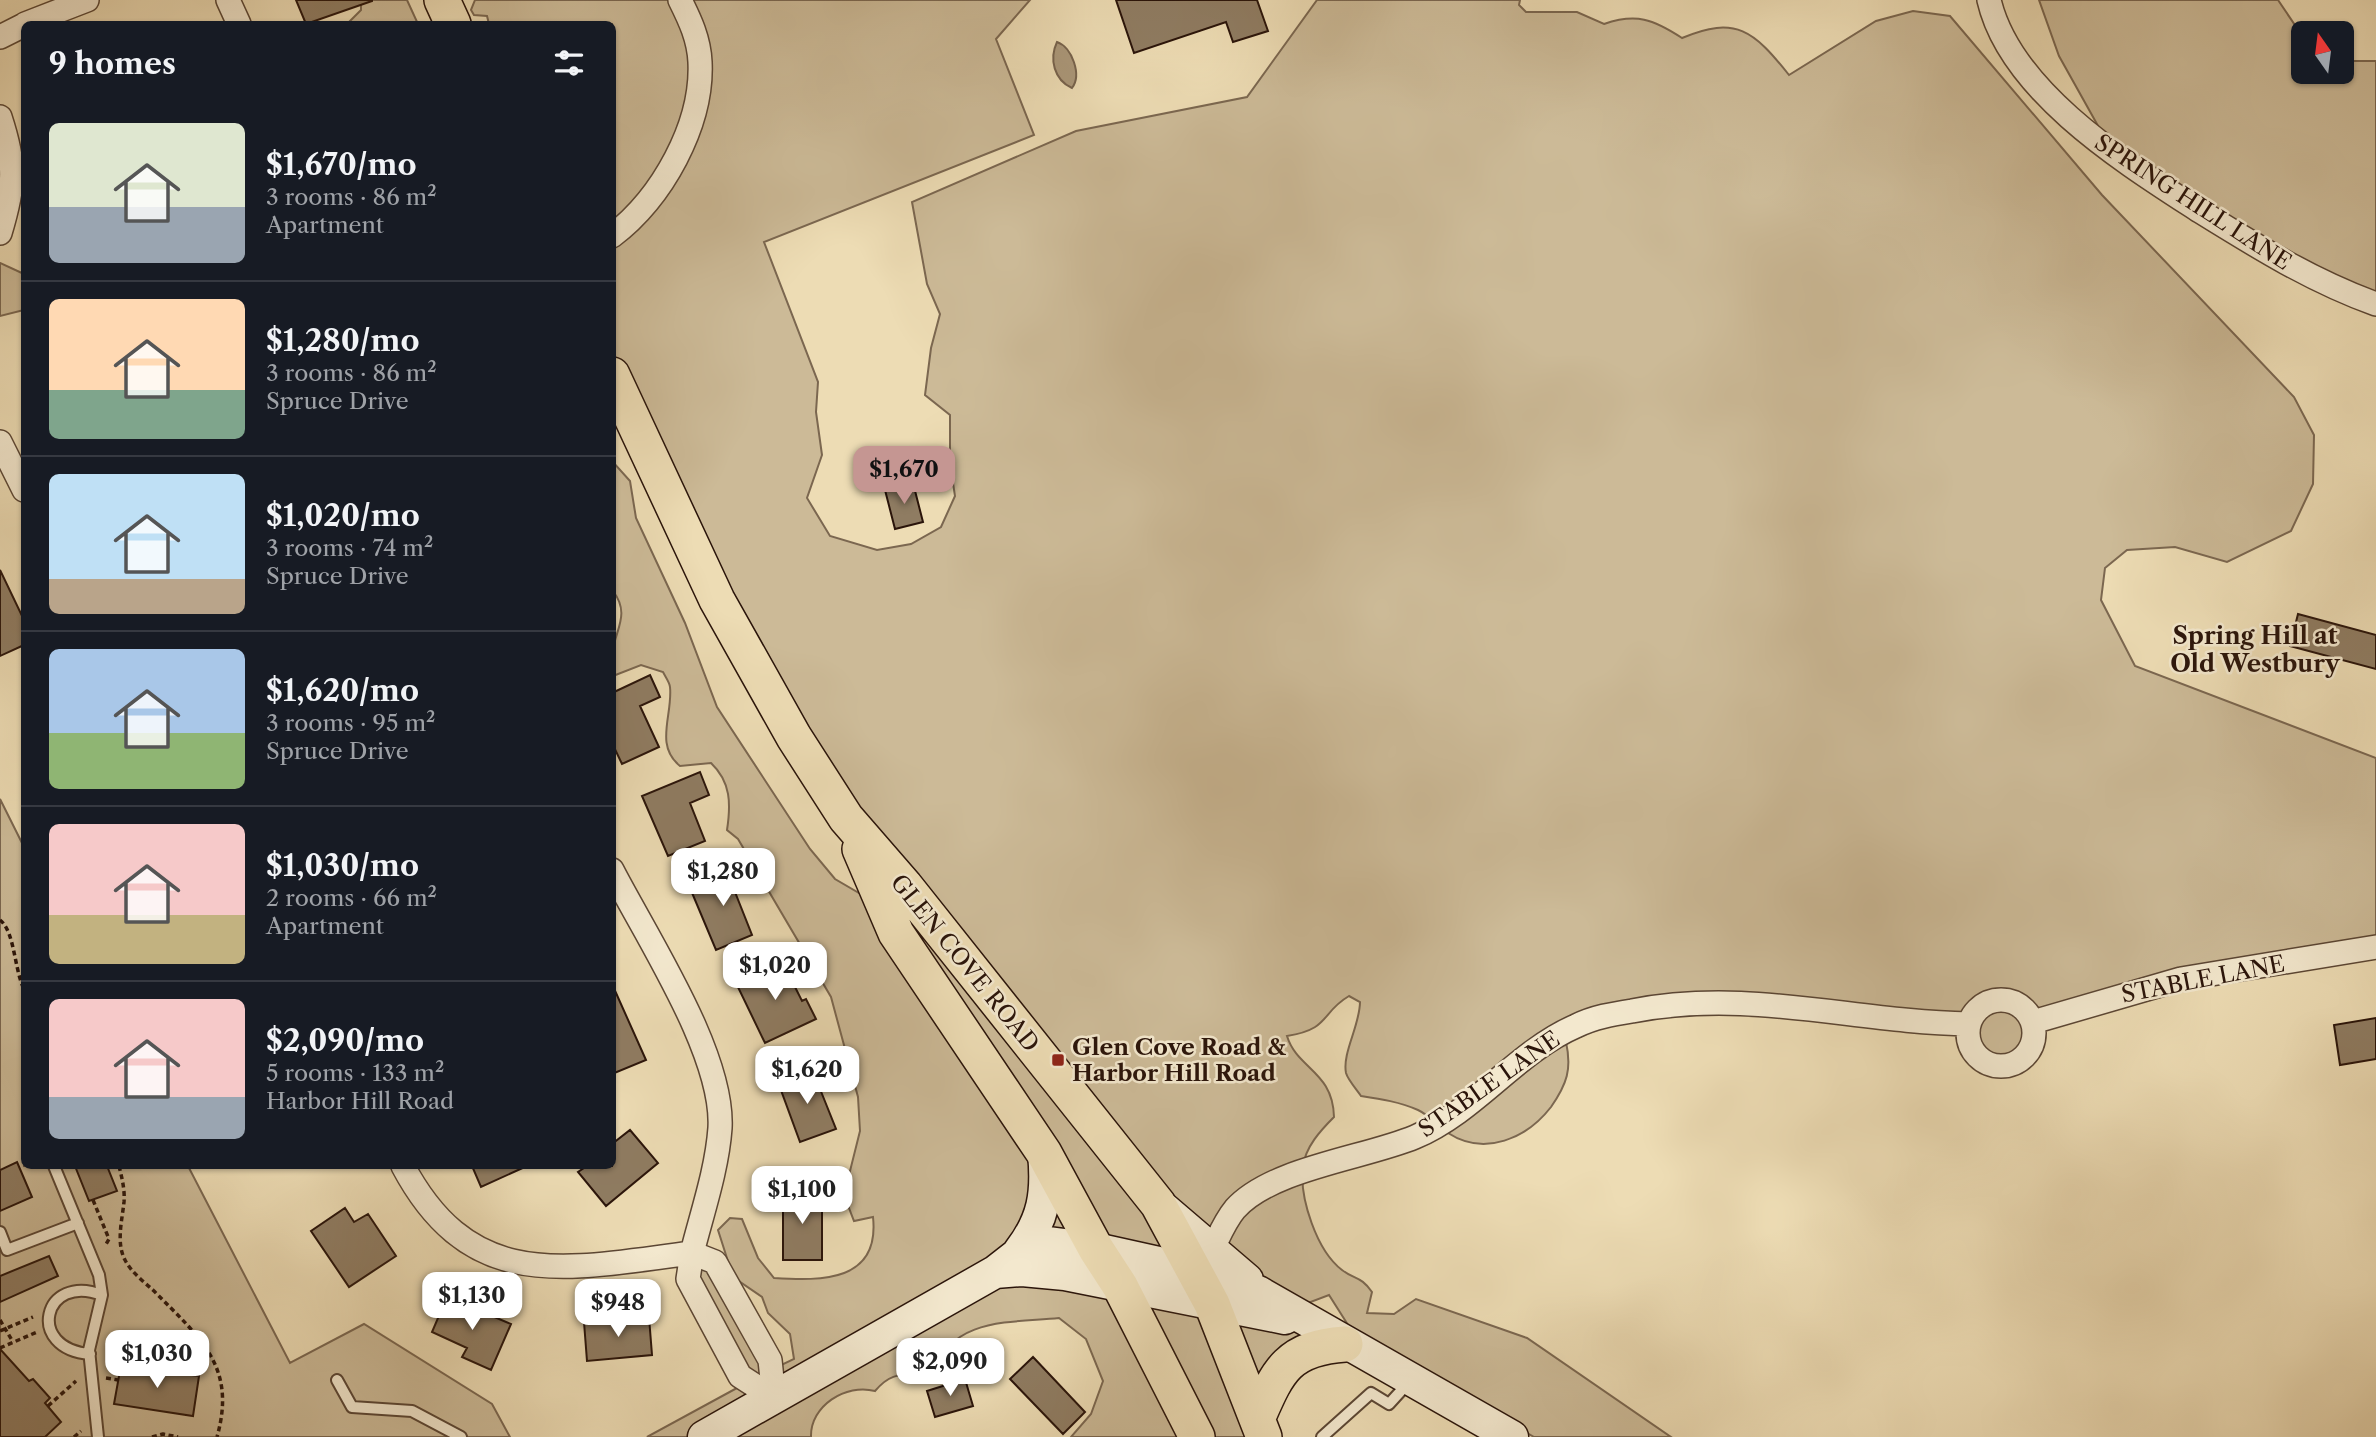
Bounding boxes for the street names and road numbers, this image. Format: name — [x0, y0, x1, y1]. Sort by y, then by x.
street label: SPRING HILL LANE — [2089, 128, 2297, 276]
street label: GLEN COVE ROAD — [885, 869, 1045, 1057]
street label: STABLE LANE — [2119, 949, 2287, 1009]
street label: STABLE LANE — [1413, 1025, 1565, 1143]

